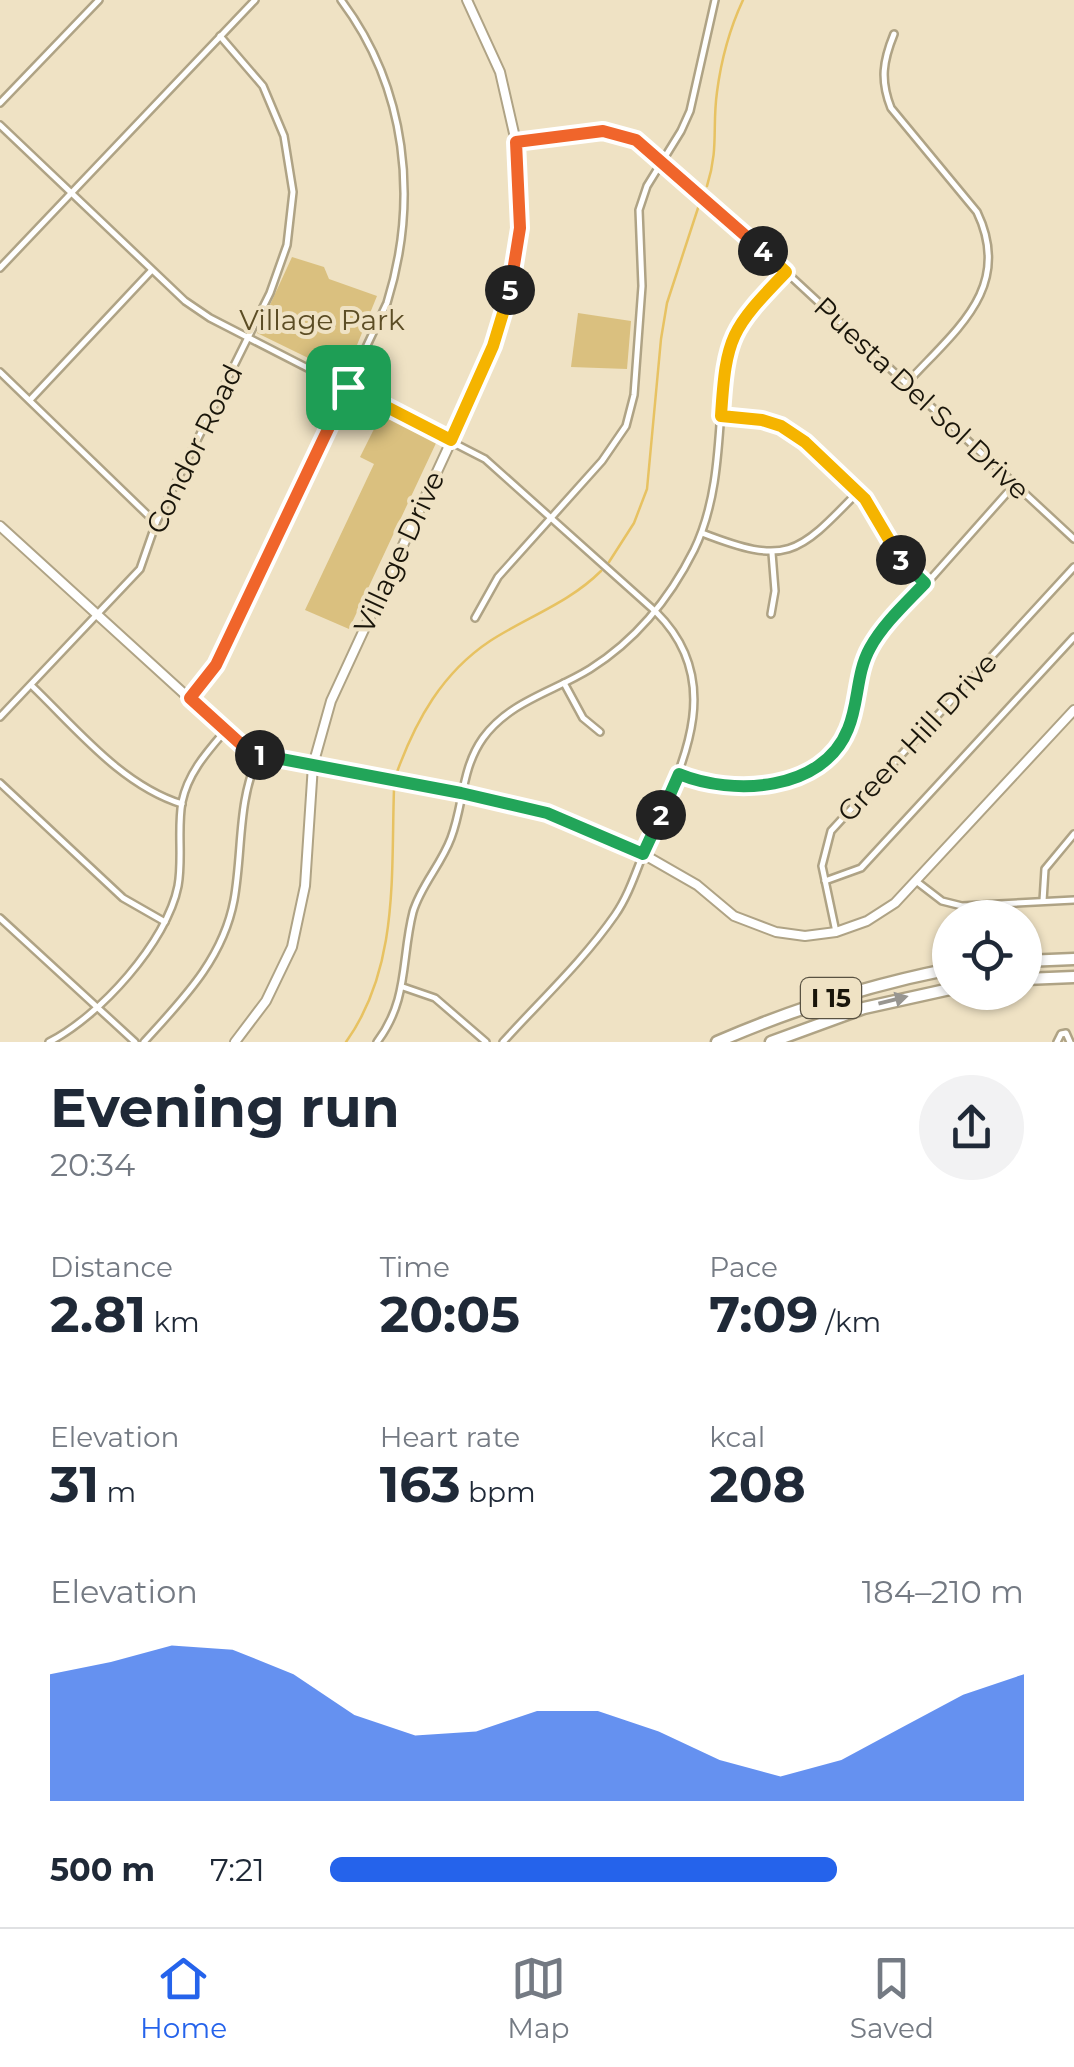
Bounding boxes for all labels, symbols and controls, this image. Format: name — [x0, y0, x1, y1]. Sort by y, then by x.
pin: 4 — [738, 226, 788, 276]
text: 4 — [753, 234, 773, 268]
pin: 5 — [485, 265, 535, 315]
text: 5 — [502, 273, 518, 307]
street label: Puesta Del Sol Drive — [807, 289, 1037, 507]
park label: Village Park — [239, 303, 405, 337]
pin — [306, 345, 391, 430]
street label: Condor Road — [138, 359, 250, 539]
icon: arrive — [321, 360, 376, 415]
street label: Village Drive — [347, 466, 451, 638]
pin: 3 — [876, 535, 926, 585]
text: 3 — [893, 543, 909, 577]
street label: Green Hill Drive — [830, 645, 1004, 829]
pin: 1 — [235, 730, 285, 780]
text: 1 — [255, 738, 265, 772]
pin: 2 — [636, 790, 686, 840]
text: 2 — [653, 798, 669, 832]
map controls — [932, 900, 1042, 1010]
button: locate — [932, 900, 1042, 1010]
road number: I 15 — [801, 978, 861, 1018]
one-way arrow — [878, 992, 909, 1008]
text: Evening run — [50, 1074, 400, 1141]
button: share — [919, 1075, 1024, 1180]
text: 20:34 — [50, 1145, 135, 1184]
text: Distance — [50, 1250, 173, 1284]
text: Time — [380, 1250, 450, 1284]
text: Pace — [709, 1250, 778, 1284]
text: 2.81 — [50, 1284, 146, 1345]
text: 20:05 — [380, 1284, 520, 1345]
text: 7:09 — [709, 1284, 818, 1345]
text: km — [146, 1305, 200, 1339]
text: /km — [818, 1305, 881, 1339]
text: Elevation — [50, 1420, 179, 1454]
text: Heart rate — [380, 1420, 520, 1454]
text: kcal — [709, 1420, 765, 1454]
text: 31 — [50, 1454, 99, 1515]
text: 163 — [380, 1454, 461, 1515]
text: 208 — [709, 1454, 806, 1515]
text: m — [99, 1475, 136, 1509]
text: bpm — [461, 1475, 536, 1509]
text: Elevation — [50, 1572, 198, 1611]
text: 184–210 m — [862, 1572, 1024, 1611]
text: 500 m — [50, 1850, 155, 1889]
text: 7:21 — [210, 1850, 265, 1889]
tab: Home — [140, 1951, 227, 2045]
tab: Map — [507, 1951, 570, 2045]
tab: Saved — [850, 1951, 934, 2045]

